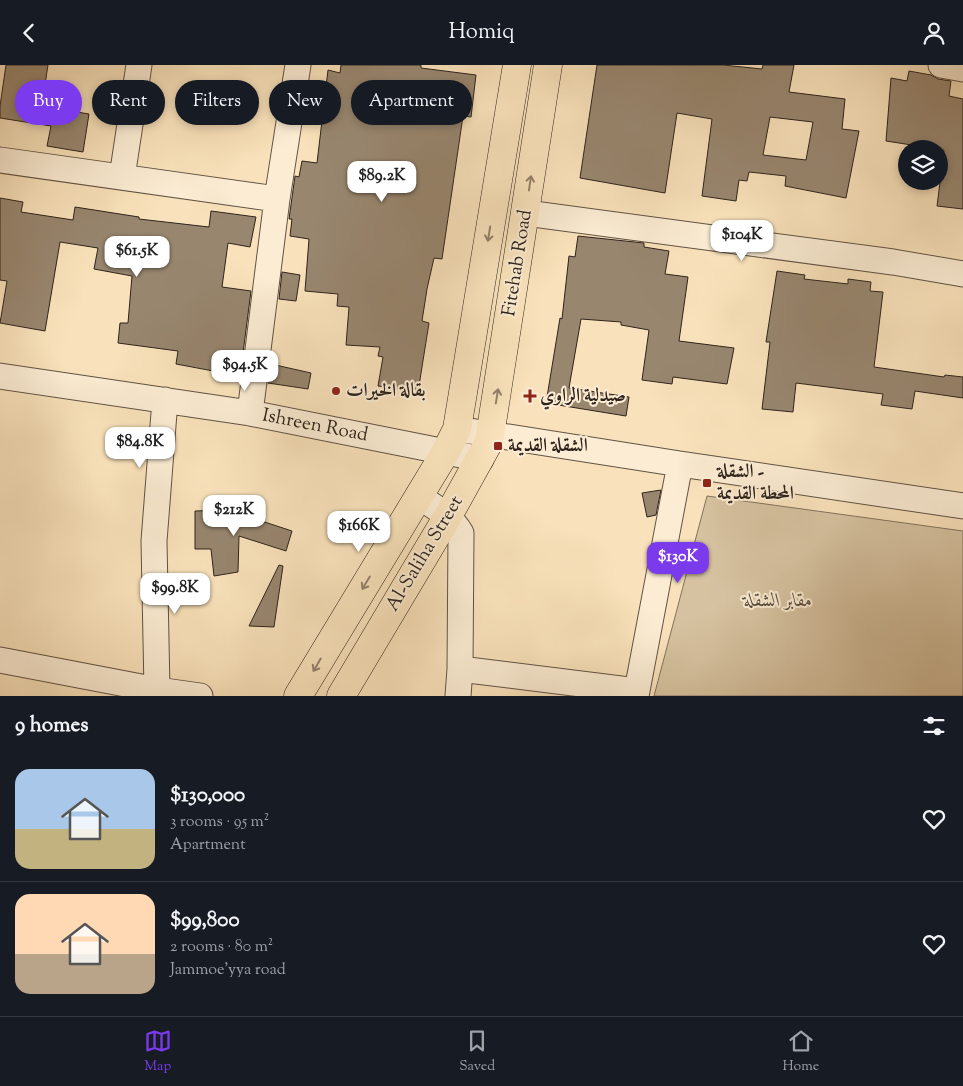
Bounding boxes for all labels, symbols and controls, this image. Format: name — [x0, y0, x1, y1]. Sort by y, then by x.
text: Homiq — [448, 17, 515, 49]
icon: back — [15, 19, 43, 47]
icon: person — [920, 19, 948, 47]
chip: Buy — [15, 80, 82, 125]
chip: Rent — [92, 80, 165, 125]
chip: Filters — [175, 80, 259, 125]
chip: New — [269, 80, 341, 125]
chip: Apartment — [351, 80, 472, 125]
map controls — [898, 140, 948, 190]
button: layers — [898, 140, 948, 190]
pin: $89.2K — [341, 161, 423, 203]
text: $89.2K — [358, 165, 406, 188]
one-way arrow — [526, 176, 536, 192]
street label: Fitehab Road — [496, 207, 540, 318]
pin: $104K — [707, 219, 777, 262]
text: $104K — [721, 224, 763, 247]
one-way arrow — [484, 226, 494, 242]
pin: $61.5K — [96, 235, 178, 278]
text: $61.5K — [116, 240, 158, 263]
pin: $94.5K — [204, 349, 286, 392]
text: $94.5K — [222, 354, 268, 377]
place label: بقالة الخيرات — [346, 378, 426, 405]
place label: صيدلية الراوي — [540, 383, 626, 410]
marker: بقالة الخيرات — [330, 385, 342, 397]
one-way arrow — [492, 388, 502, 404]
marker: صيدلية الراوي — [524, 390, 536, 402]
street label: Ishreen Road — [260, 402, 371, 450]
pin: $84.8K — [99, 427, 181, 469]
text: $84.8K — [116, 431, 164, 454]
place label: الشقلة القديمة — [508, 433, 588, 460]
marker: الشقلة القديمة — [492, 440, 504, 452]
place label: الشقلة - المحطة القديمة — [716, 459, 794, 508]
marker: الشقلة - المحطة القديمة — [701, 477, 713, 489]
street label: Al-Saliha Street — [380, 491, 471, 617]
pin: $212K — [199, 495, 269, 537]
text: $212K — [214, 499, 254, 522]
pin: $166K — [324, 511, 394, 553]
text: $166K — [338, 515, 380, 538]
pin: $130K — [643, 541, 713, 584]
text: $130K — [658, 546, 698, 569]
pin: $99.8K — [134, 573, 216, 615]
one-way arrow — [360, 576, 371, 590]
text: $99.8K — [151, 577, 199, 600]
park label: مقابر الشقلة — [741, 588, 812, 615]
one-way arrow — [312, 657, 322, 672]
text: 9 homes — [15, 711, 88, 741]
icon: filters — [920, 712, 948, 740]
text: $130,000 — [170, 781, 245, 811]
icon: home — [55, 789, 115, 849]
icon: heart — [920, 805, 948, 833]
text: 3 rooms · 95 m² — [170, 811, 269, 834]
text: Apartment — [170, 834, 246, 857]
text: $99,800 — [170, 906, 240, 936]
icon: home — [55, 914, 115, 974]
icon: heart — [920, 930, 948, 958]
text: 2 rooms · 80 m² — [170, 936, 273, 959]
text: Jammoe'yya road — [170, 959, 286, 982]
tab: Map — [144, 1027, 172, 1077]
tab: Saved — [459, 1027, 495, 1077]
tab: Home — [783, 1027, 819, 1077]

